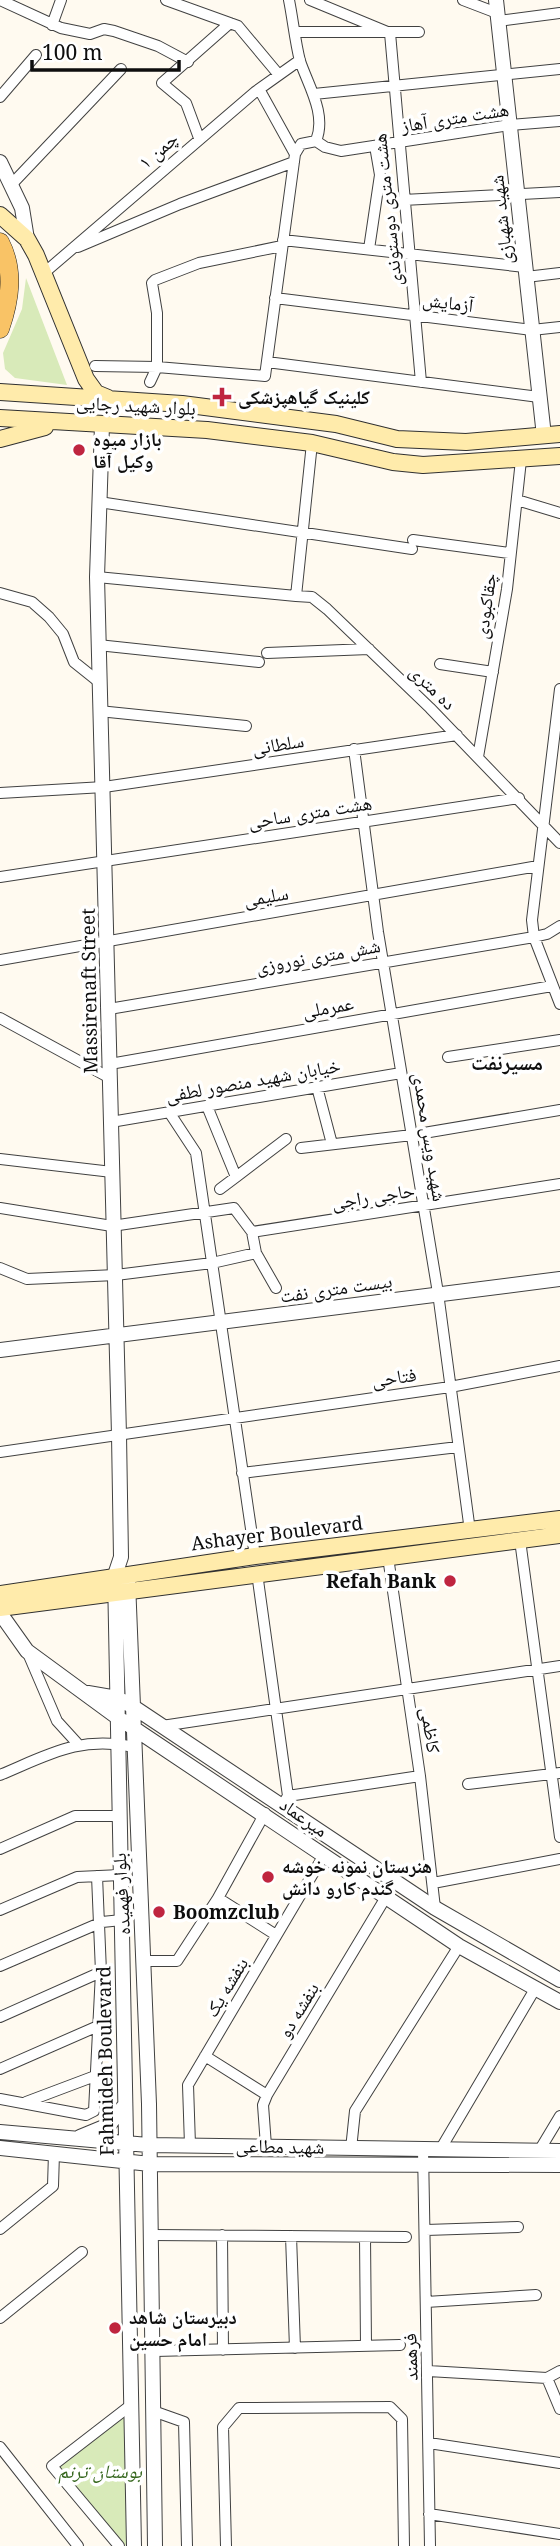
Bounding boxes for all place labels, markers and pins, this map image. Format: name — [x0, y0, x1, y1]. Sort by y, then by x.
place label: کلینیک گیاهپزشکی — [238, 384, 371, 410]
marker: کلینیک گیاهپزشکی — [212, 387, 232, 407]
place label: بازار میوه وکیل آقا — [93, 426, 162, 474]
marker: بازار میوه وکیل آقا — [71, 442, 87, 458]
place label: Refah Bank — [326, 1568, 437, 1594]
marker: Refah Bank — [442, 1573, 458, 1589]
place label: هنرستان نمونه خوشه گندم کارو دانش — [282, 1853, 432, 1902]
marker: هنرستان نمونه خوشه گندم کارو دانش — [260, 1869, 276, 1885]
place label: Boomzclub — [173, 1899, 280, 1925]
marker: Boomzclub — [151, 1904, 167, 1920]
place label: دبیرستان شاهد امام حسین — [129, 2304, 237, 2353]
marker: دبیرستان شاهد امام حسین — [107, 2320, 123, 2336]

